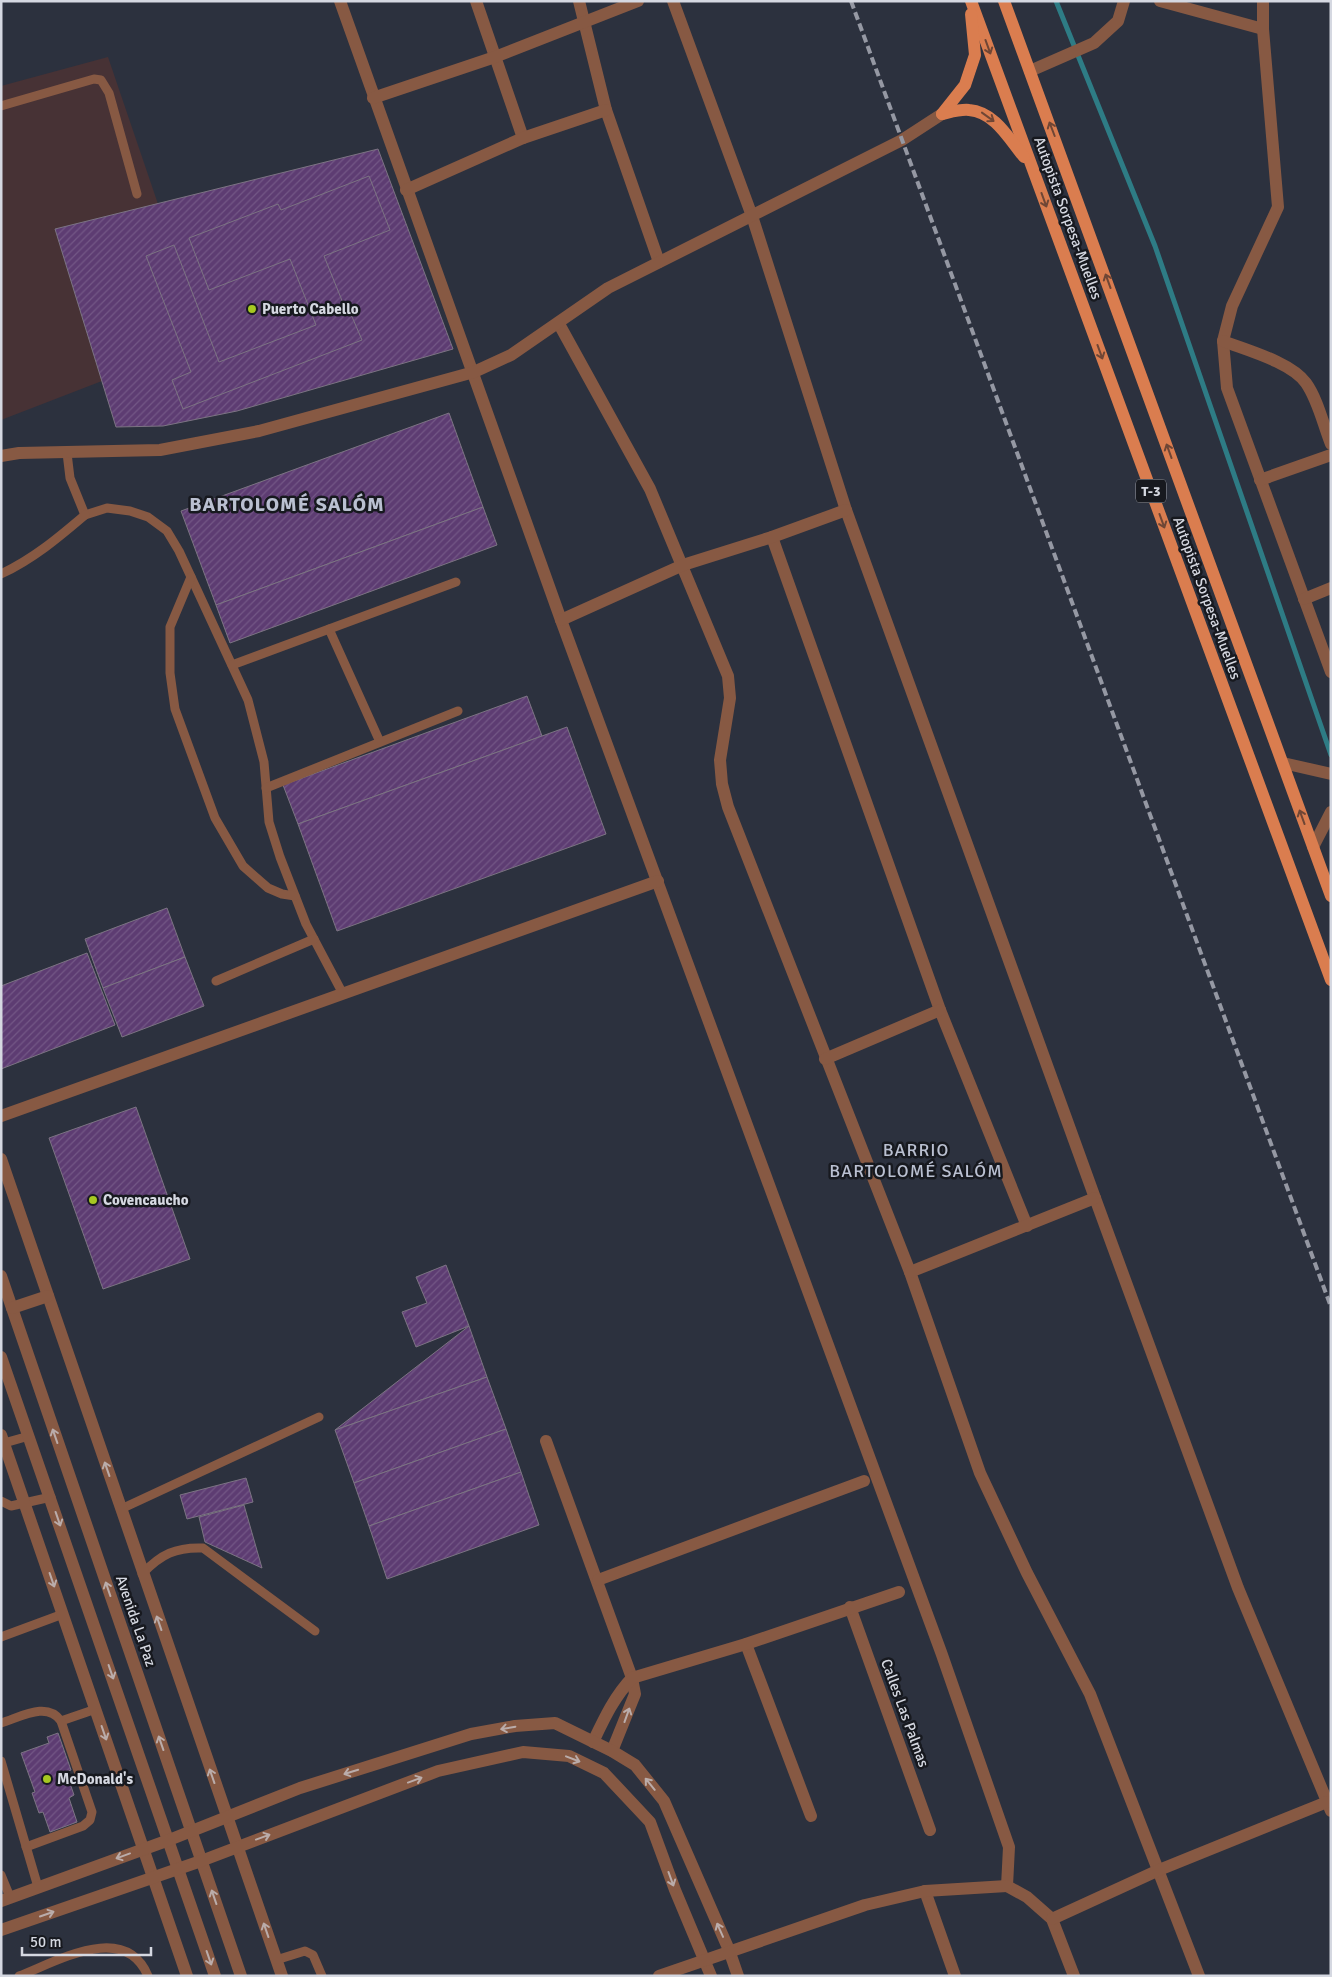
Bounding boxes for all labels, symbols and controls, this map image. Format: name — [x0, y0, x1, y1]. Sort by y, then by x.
one-way arrow — [984, 39, 993, 54]
one-way arrow — [981, 112, 995, 122]
one-way arrow — [1047, 122, 1056, 137]
street label: Autopista Sorpesa-Muelles — [1030, 134, 1106, 302]
one-way arrow — [1040, 191, 1049, 207]
one-way arrow — [1103, 274, 1112, 290]
place label: Puerto Cabello — [262, 300, 359, 318]
marker: Puerto Cabello — [246, 303, 258, 315]
one-way arrow — [1096, 344, 1105, 359]
one-way arrow — [1164, 443, 1173, 459]
road number: T-3 — [1136, 480, 1166, 502]
district label: BARTOLOMÉ SALÓM — [189, 492, 385, 517]
one-way arrow — [1158, 513, 1167, 528]
street label: Autopista Sorpesa-Muelles — [1169, 514, 1245, 682]
one-way arrow — [1297, 810, 1306, 825]
district label: BARRIO BARTOLOMÉ SALÓM — [829, 1139, 1003, 1182]
place label: Covencaucho — [103, 1191, 189, 1209]
marker: Covencaucho — [87, 1194, 99, 1206]
one-way arrow — [50, 1428, 59, 1444]
one-way arrow — [102, 1461, 111, 1477]
one-way arrow — [54, 1510, 63, 1526]
one-way arrow — [48, 1571, 57, 1587]
street label: Avenida La Paz — [112, 1573, 160, 1669]
one-way arrow — [103, 1582, 112, 1598]
one-way arrow — [154, 1615, 163, 1631]
street label: Calles Las Palmas — [877, 1656, 933, 1770]
one-way arrow — [106, 1664, 116, 1680]
one-way arrow — [624, 1708, 633, 1723]
one-way arrow — [500, 1723, 516, 1733]
one-way arrow — [100, 1725, 110, 1741]
one-way arrow — [156, 1736, 165, 1751]
one-way arrow — [565, 1755, 580, 1764]
one-way arrow — [344, 1768, 360, 1777]
one-way arrow — [207, 1769, 216, 1784]
place label: McDonald's — [57, 1770, 134, 1788]
marker: McDonald's — [41, 1773, 53, 1785]
one-way arrow — [407, 1775, 422, 1784]
one-way arrow — [645, 1778, 656, 1791]
one-way arrow — [255, 1832, 270, 1841]
one-way arrow — [116, 1852, 131, 1861]
one-way arrow — [667, 1871, 676, 1887]
one-way arrow — [208, 1889, 218, 1905]
one-way arrow — [39, 1909, 55, 1918]
one-way arrow — [261, 1922, 270, 1938]
one-way arrow — [715, 1923, 725, 1938]
scale bar — [22, 1924, 151, 1956]
text: 50 m — [30, 1933, 61, 1951]
one-way arrow — [205, 1950, 215, 1966]

